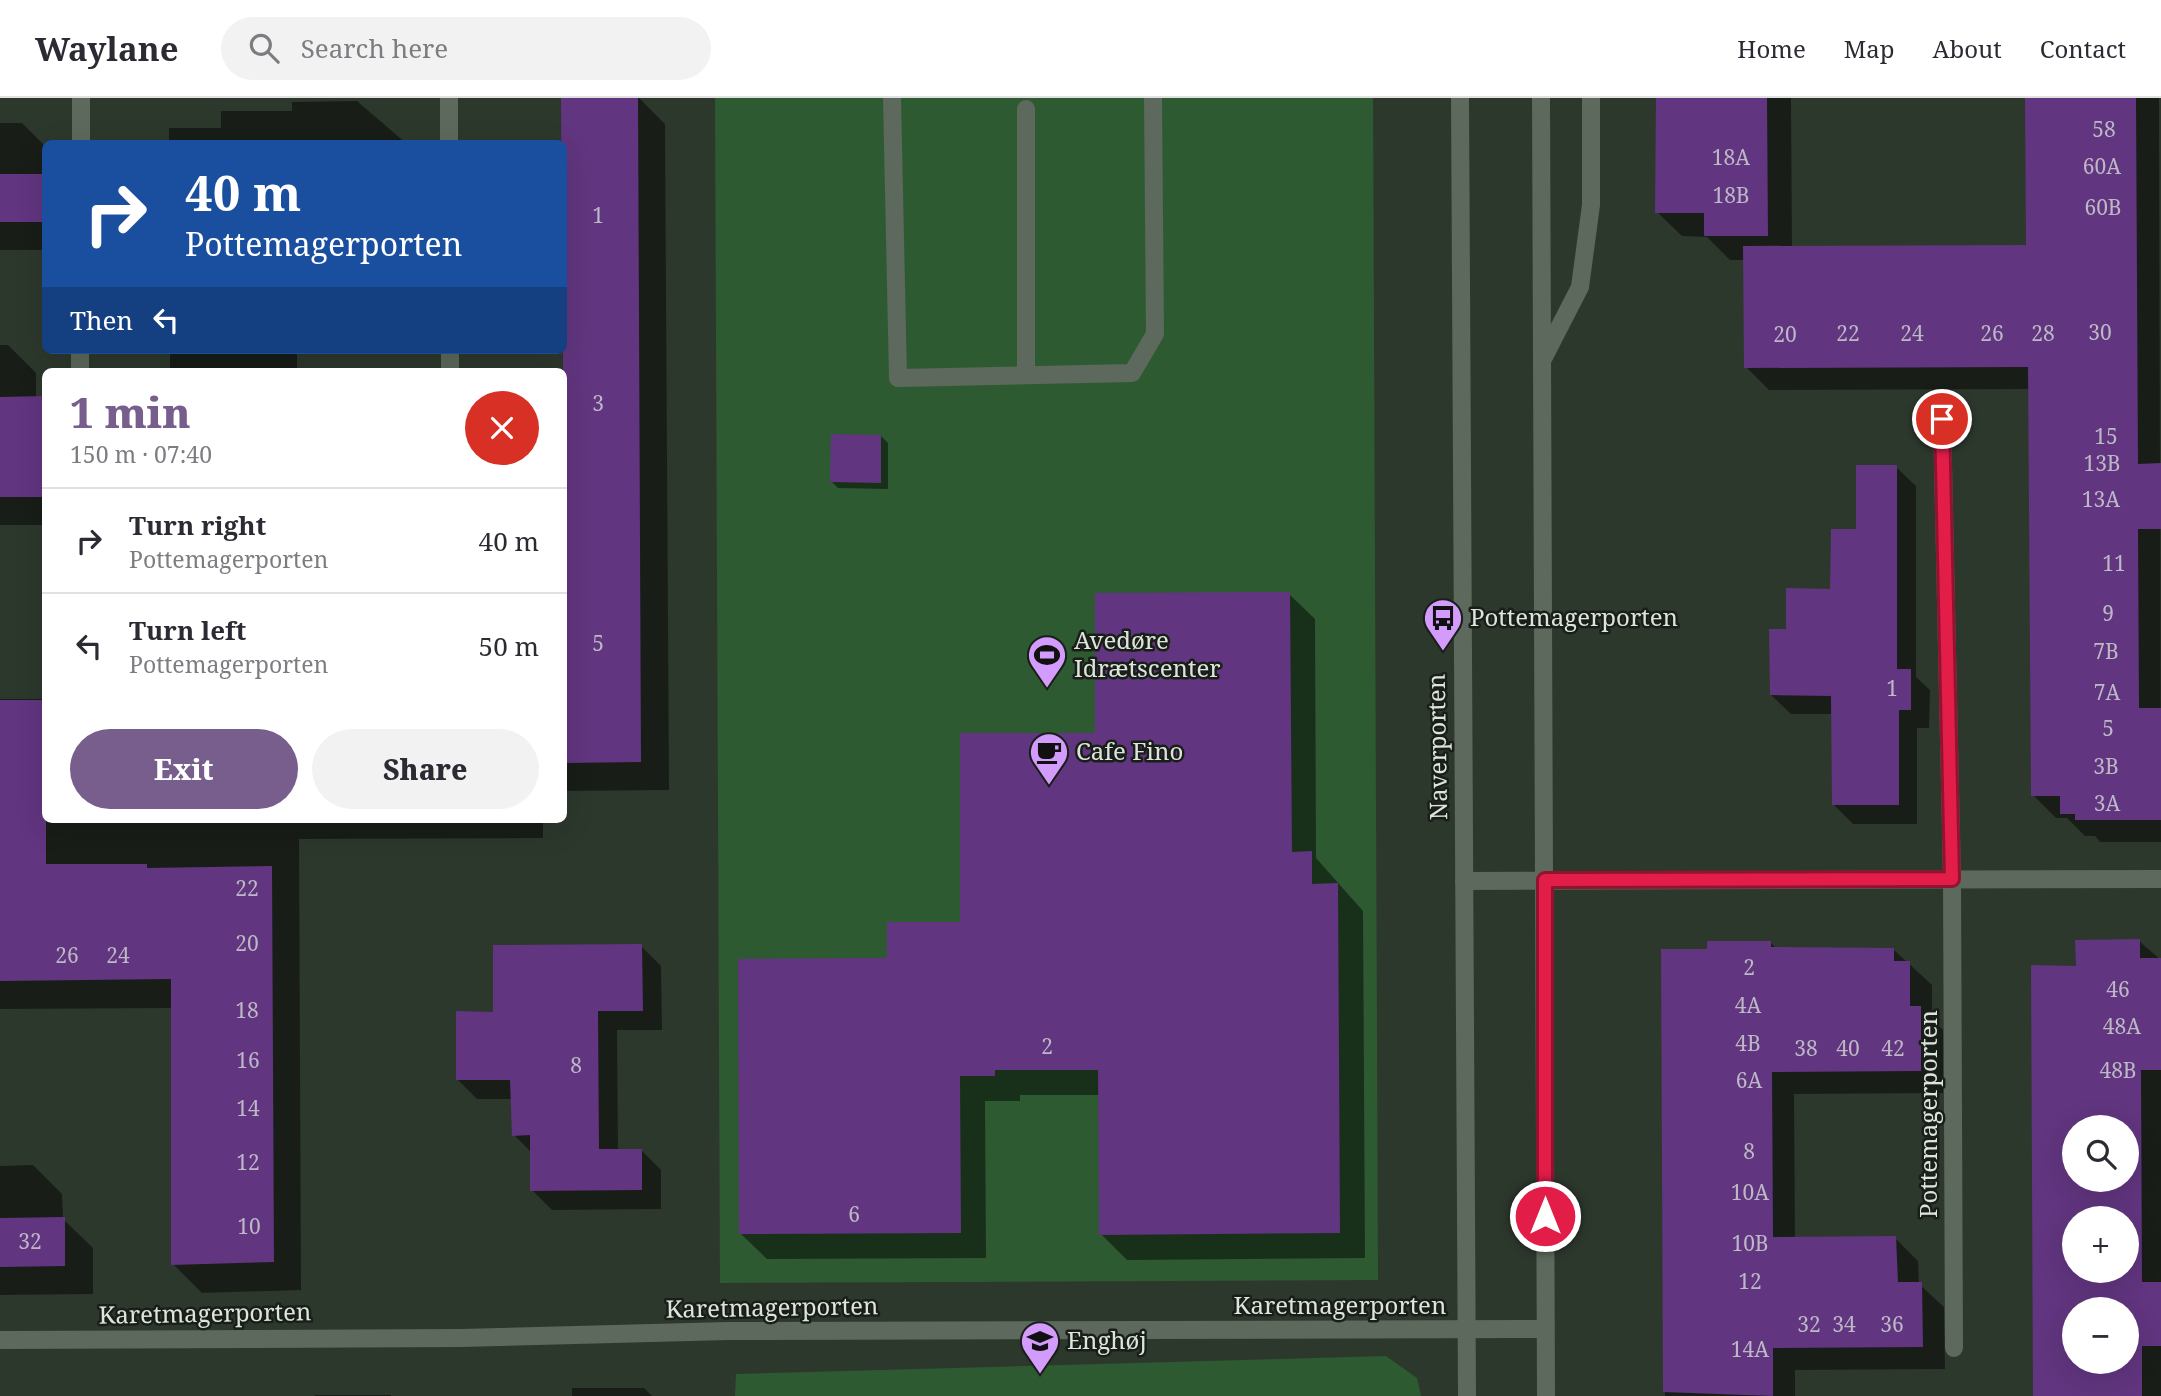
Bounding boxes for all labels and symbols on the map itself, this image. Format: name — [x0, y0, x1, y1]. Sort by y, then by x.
house number: 58 — [2092, 115, 2116, 143]
house number: 18A — [1712, 143, 1750, 171]
house number: 60A — [2083, 152, 2121, 180]
house number: 18B — [1712, 181, 1750, 209]
house number: 60B — [2084, 193, 2122, 221]
house number: 1 — [592, 201, 604, 229]
house number: 30 — [2088, 318, 2112, 346]
house number: 22 — [1836, 319, 1860, 347]
house number: 24 — [1900, 319, 1924, 347]
house number: 26 — [1980, 319, 2004, 347]
house number: 28 — [2031, 319, 2055, 347]
house number: 20 — [1773, 320, 1797, 348]
house number: 3 — [592, 389, 604, 417]
pin — [1912, 389, 1972, 449]
house number: 15 — [2094, 422, 2118, 450]
house number: 13B — [2083, 449, 2121, 477]
house number: 13A — [2082, 485, 2120, 513]
house number: 11 — [2102, 549, 2126, 577]
bus stop icon: Pottemagerporten — [1422, 597, 1464, 652]
house number: 9 — [2102, 599, 2114, 627]
place label: Pottemagerporten — [1470, 600, 1678, 633]
place label: Avedøre Idrætscenter — [1074, 623, 1221, 684]
house number: 5 — [592, 629, 604, 657]
sports icon: Avedøre Idrætscenter — [1026, 634, 1068, 689]
house number: 7B — [2093, 637, 2119, 665]
street label: Naverporten — [1419, 673, 1454, 821]
house number: 1 — [1886, 674, 1898, 702]
house number: 7A — [2094, 678, 2120, 706]
house number: 5 — [2102, 714, 2114, 742]
cafe icon: Cafe Fino — [1028, 731, 1070, 786]
place label: Cafe Fino — [1076, 734, 1183, 767]
house number: 3B — [2093, 752, 2119, 780]
house number: 3A — [2094, 789, 2120, 817]
house number: 22 — [235, 874, 259, 902]
house number: 20 — [235, 929, 259, 957]
house number: 26 — [55, 941, 79, 969]
house number: 24 — [106, 941, 130, 969]
house number: 2 — [1743, 953, 1755, 981]
house number: 46 — [2106, 975, 2130, 1003]
house number: 4A — [1735, 991, 1761, 1019]
house number: 18 — [235, 996, 259, 1024]
street label: Pottemagerporten — [1911, 1010, 1944, 1218]
house number: 48A — [2103, 1012, 2141, 1040]
house number: 4B — [1735, 1029, 1761, 1057]
house number: 2 — [1041, 1032, 1053, 1060]
house number: 38 — [1794, 1034, 1818, 1062]
house number: 40 — [1836, 1034, 1860, 1062]
house number: 42 — [1881, 1034, 1905, 1062]
house number: 16 — [236, 1046, 260, 1074]
house number: 8 — [570, 1051, 582, 1079]
house number: 48B — [2099, 1056, 2137, 1084]
house number: 6A — [1736, 1066, 1762, 1094]
house number: 14 — [236, 1094, 260, 1122]
house number: 8 — [1743, 1137, 1755, 1165]
house number: 12 — [236, 1148, 260, 1176]
house number: 10A — [1731, 1178, 1769, 1206]
position arrow — [1508, 1179, 1582, 1253]
house number: 6 — [848, 1200, 860, 1228]
house number: 10 — [237, 1212, 261, 1240]
house number: 32 — [18, 1227, 42, 1255]
house number: 10B — [1731, 1229, 1769, 1257]
house number: 12 — [1738, 1267, 1762, 1295]
street label: Karetmagerporten — [665, 1288, 879, 1325]
street label: Karetmagerporten — [1234, 1288, 1446, 1321]
street label: Karetmagerporten — [98, 1294, 312, 1331]
house number: 32 — [1797, 1310, 1821, 1338]
house number: 34 — [1832, 1310, 1856, 1338]
house number: 36 — [1880, 1310, 1904, 1338]
school or university icon: Enghøj — [1019, 1320, 1061, 1375]
place label: Enghøj — [1067, 1323, 1147, 1356]
house number: 14A — [1731, 1335, 1769, 1363]

